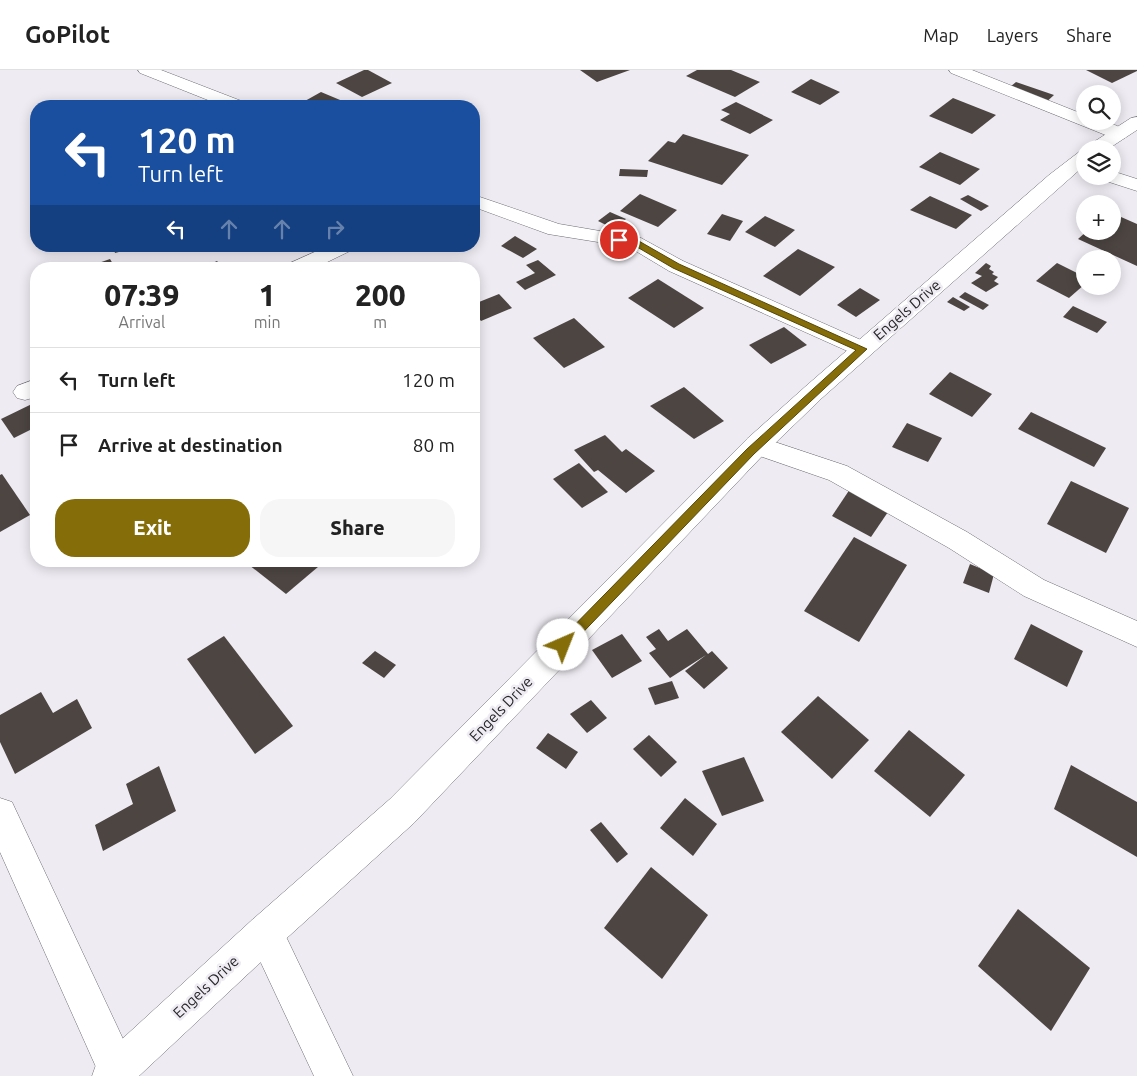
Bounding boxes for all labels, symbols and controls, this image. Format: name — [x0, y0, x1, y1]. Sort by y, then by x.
text: GoPilot — [25, 21, 110, 48]
text: Map — [923, 25, 959, 45]
text: Layers — [987, 25, 1038, 45]
text: Share — [1066, 25, 1112, 45]
map controls — [1076, 85, 1121, 295]
button: search — [1076, 85, 1121, 130]
icon: left — [55, 120, 120, 185]
text: 120 m — [138, 120, 236, 160]
button: layers — [1076, 140, 1121, 185]
text: Turn left — [138, 161, 223, 186]
button: + — [1076, 195, 1121, 240]
icon: left — [162, 215, 190, 243]
icon: ahead — [215, 215, 243, 243]
icon: ahead — [268, 215, 296, 243]
icon: right — [321, 215, 349, 243]
pin — [598, 219, 640, 261]
icon: arrive — [605, 226, 633, 254]
button: − — [1076, 250, 1121, 295]
street label: Engels Drive — [870, 276, 944, 343]
text: 07:39 — [104, 278, 179, 312]
text: 1 — [259, 278, 276, 312]
text: 200 — [355, 278, 406, 312]
text: Arrival — [119, 313, 165, 331]
text: min — [254, 313, 281, 331]
text: m — [373, 313, 387, 331]
icon: left — [55, 366, 83, 394]
text: Turn left — [98, 369, 176, 391]
text: 120 m — [402, 369, 455, 391]
icon: arrive — [55, 431, 83, 459]
text: Arrive at destination — [98, 434, 283, 456]
text: 80 m — [413, 434, 455, 456]
button: Exit — [55, 499, 250, 557]
button: Share — [260, 499, 455, 557]
position arrow — [536, 618, 588, 670]
street label: Engels Drive — [466, 673, 536, 744]
street label: Engels Drive — [169, 952, 242, 1021]

